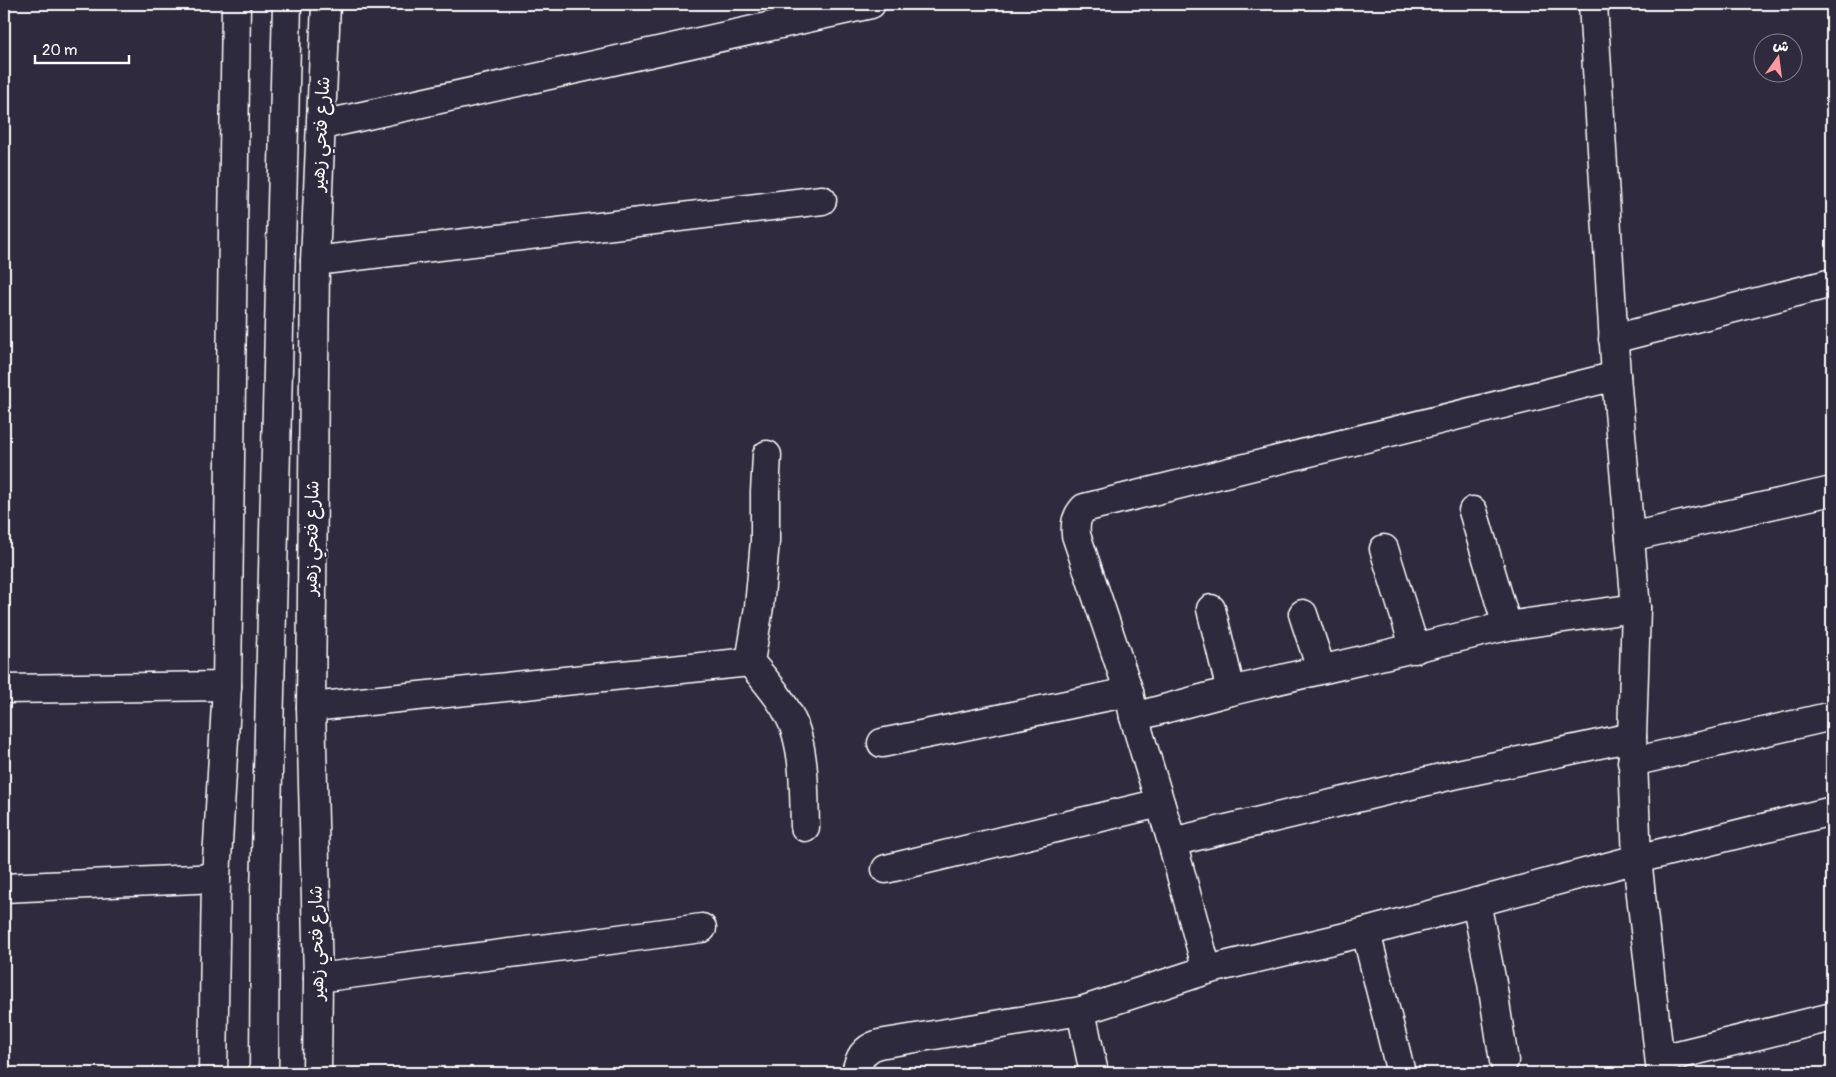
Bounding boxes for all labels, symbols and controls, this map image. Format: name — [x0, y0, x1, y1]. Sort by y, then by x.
scale bar — [35, 32, 129, 64]
north arrow — [1754, 32, 1804, 82]
text: ش — [1771, 36, 1791, 56]
text: 20 m — [42, 41, 77, 60]
street label: شارع فتحي زهير — [306, 76, 339, 194]
street label: شارع فتحي زهير — [299, 480, 329, 598]
street label: شارع فتحي زهير — [304, 885, 334, 1003]

